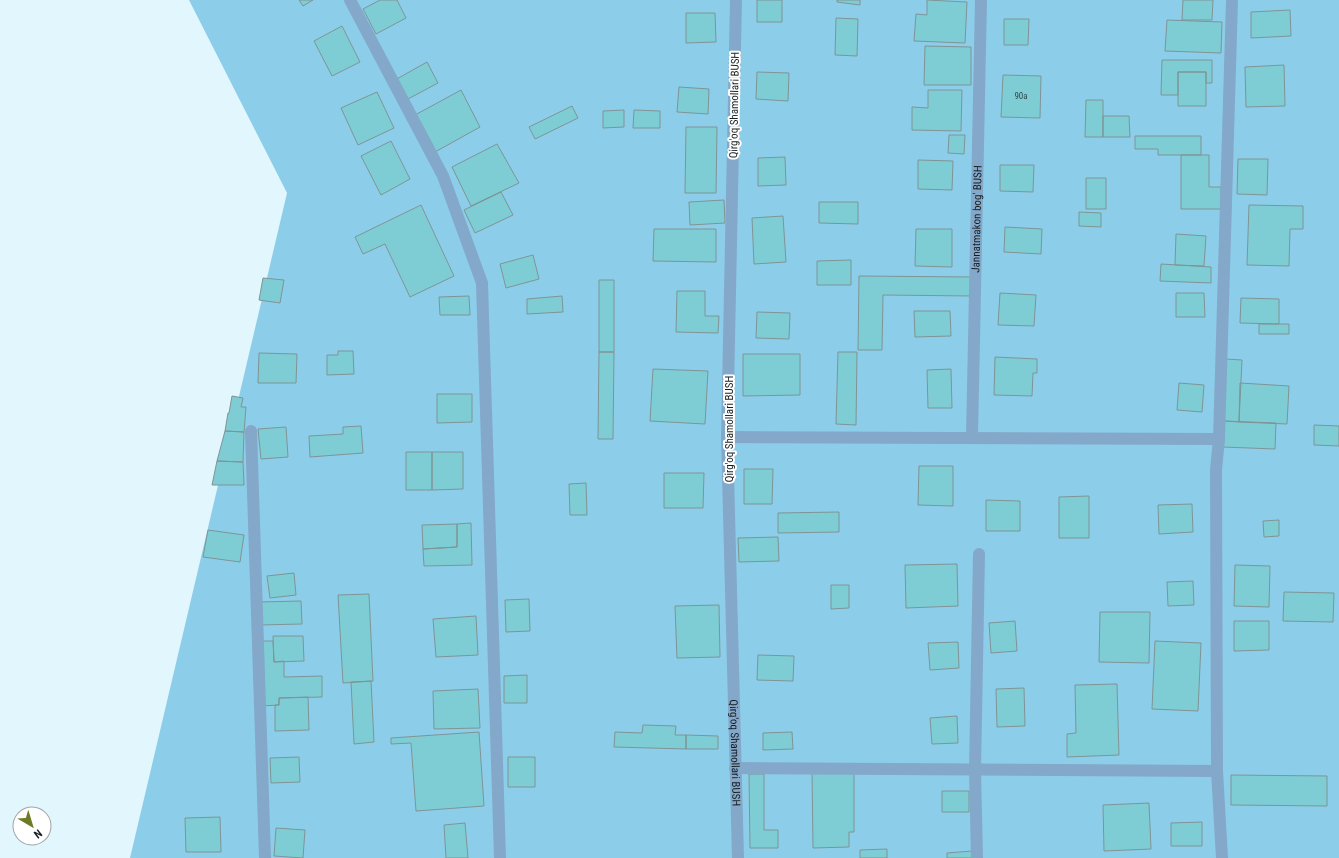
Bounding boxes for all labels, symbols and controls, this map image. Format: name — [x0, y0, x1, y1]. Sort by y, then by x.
street label: Qirg'oq Shamollari BUSH — [727, 52, 742, 158]
house number: 90a — [1014, 91, 1028, 101]
street label: Jannatmakon bog' BUSH — [969, 165, 985, 273]
street label: Qirg'oq Shamollari BUSH — [723, 376, 736, 482]
street label: Qirg'oq Shamollari BUSH — [727, 699, 743, 806]
north arrow — [12, 806, 52, 846]
text: N — [31, 826, 45, 841]

